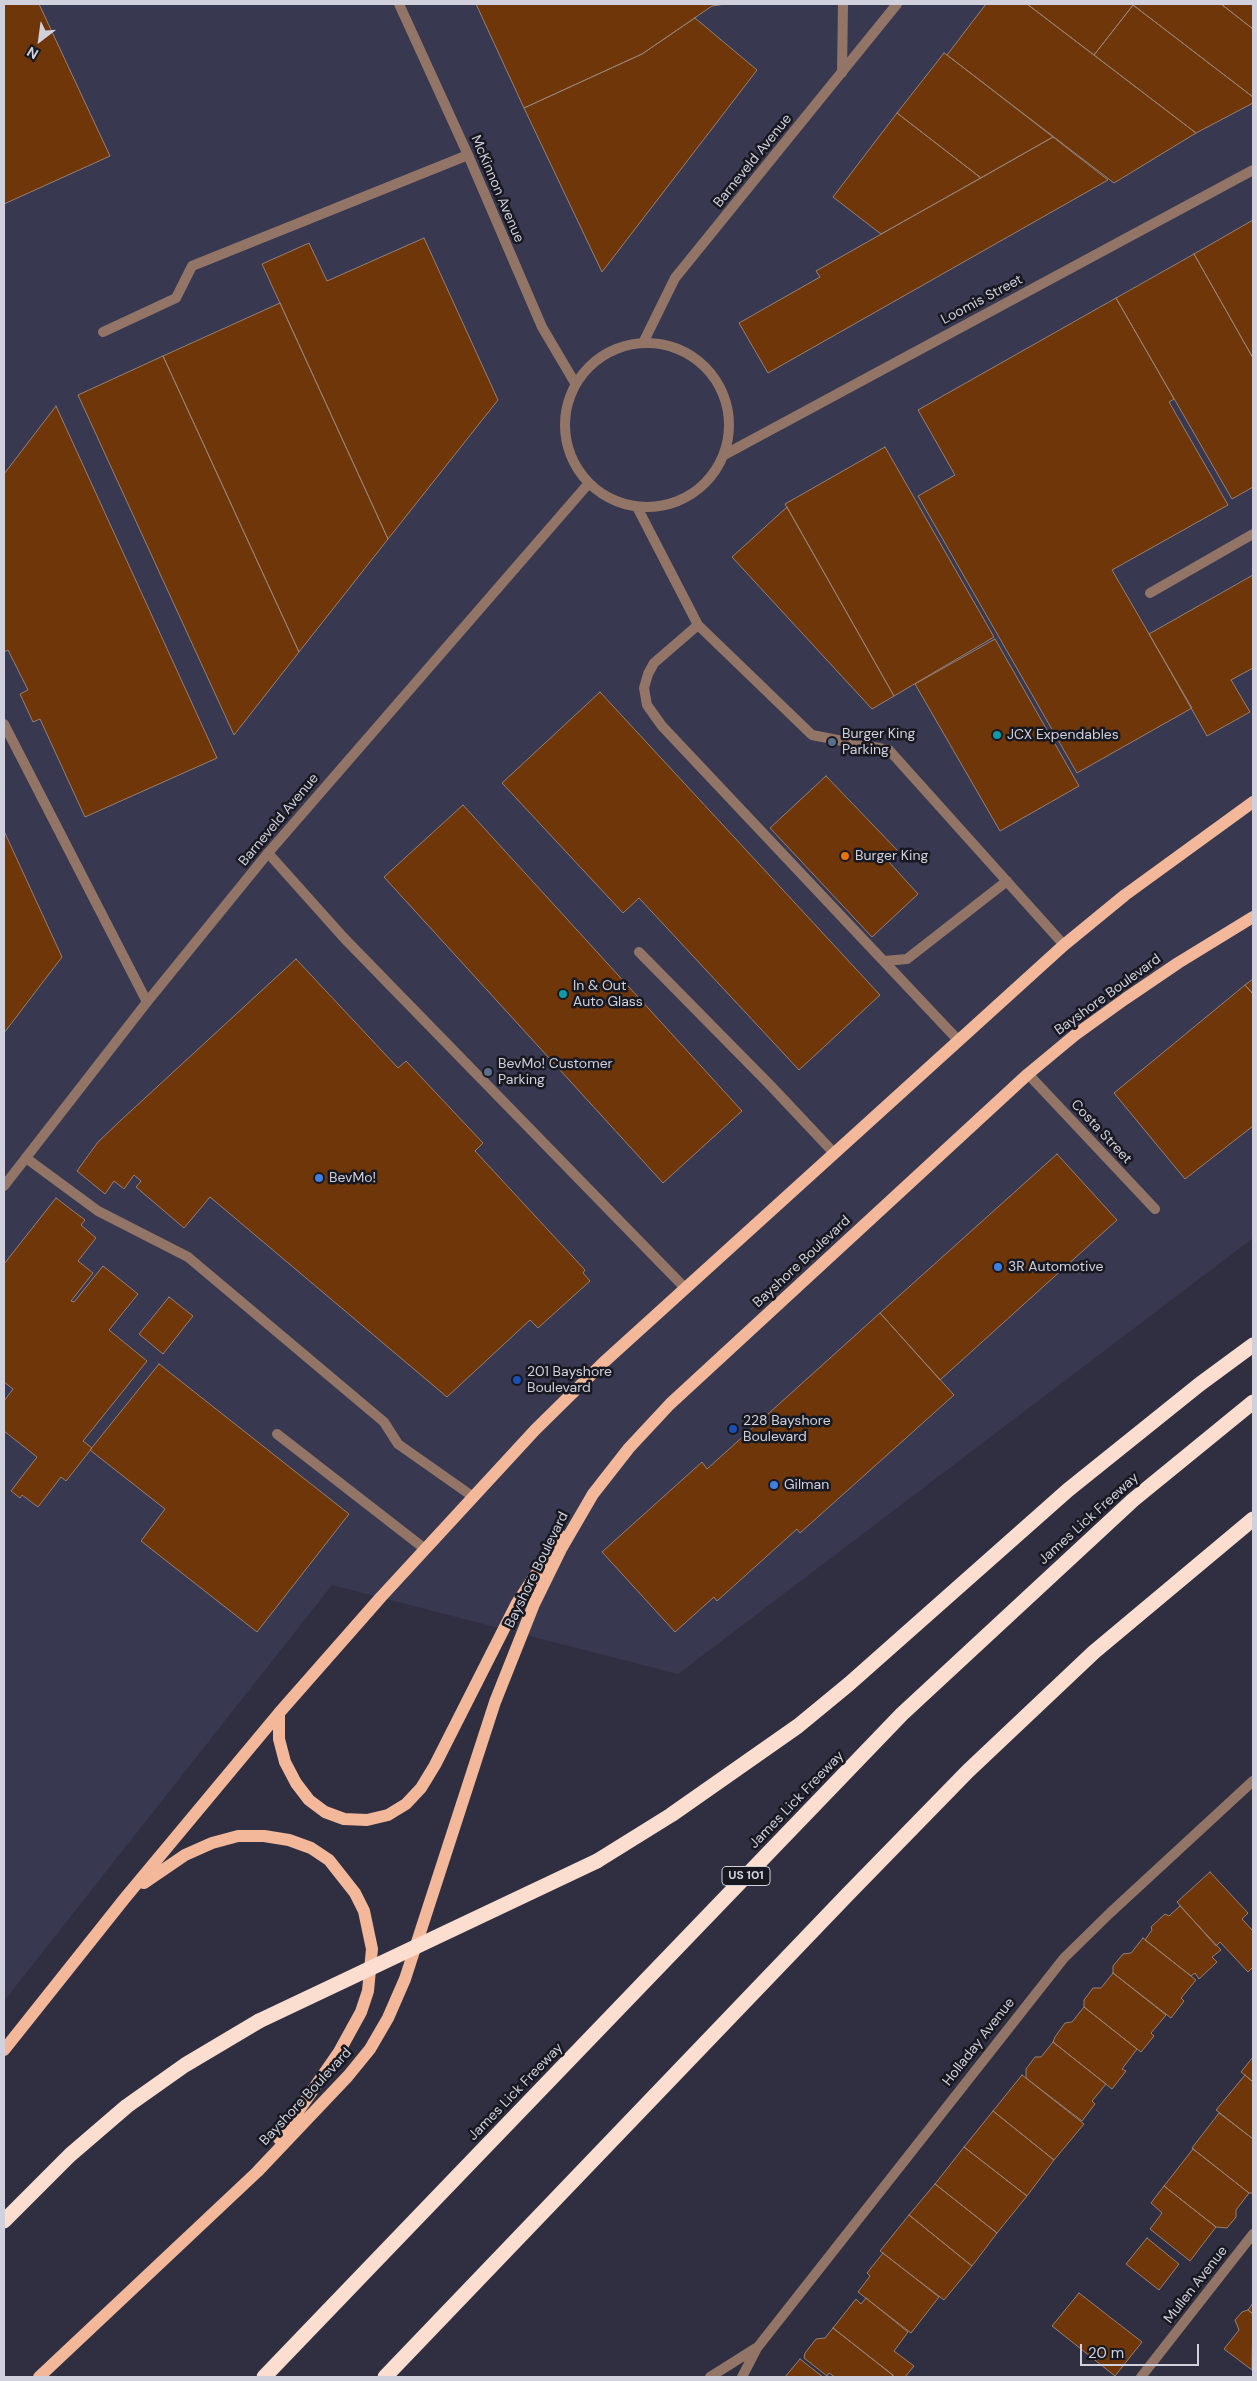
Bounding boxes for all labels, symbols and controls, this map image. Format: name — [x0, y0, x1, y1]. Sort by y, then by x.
north arrow — [15, 15, 65, 65]
text: N — [24, 43, 41, 63]
street label: Barneveld Avenue — [710, 111, 796, 211]
street label: McKinnon Avenue — [467, 133, 527, 245]
street label: Loomis Street — [938, 271, 1026, 329]
place label: Burger King Parking — [842, 726, 915, 759]
place label: JCX Expendables — [1007, 727, 1119, 743]
marker: JCX Expendables — [991, 729, 1003, 741]
marker: Burger King Parking — [826, 736, 838, 748]
street label: Barneveld Avenue — [236, 771, 322, 869]
place label: Burger King — [855, 848, 928, 864]
marker: Burger King — [839, 850, 851, 862]
street label: Bayshore Boulevard — [1052, 951, 1164, 1039]
place label: In & Out Auto Glass — [573, 978, 643, 1010]
marker: In & Out Auto Glass — [557, 988, 569, 1000]
place label: BevMo! Customer Parking — [498, 1056, 613, 1088]
marker: BevMo! Customer Parking — [482, 1066, 494, 1078]
street label: Costa Street — [1067, 1096, 1135, 1168]
place label: BevMo! — [329, 1170, 376, 1186]
marker: BevMo! — [313, 1172, 325, 1184]
street label: Bayshore Boulevard — [750, 1213, 854, 1311]
place label: 3R Automotive — [1008, 1259, 1103, 1275]
marker: 3R Automotive — [992, 1261, 1004, 1273]
place label: 201 Bayshore Boulevard — [527, 1364, 612, 1396]
marker: 201 Bayshore Boulevard — [511, 1374, 523, 1386]
place label: 228 Bayshore Boulevard — [743, 1413, 831, 1445]
marker: 228 Bayshore Boulevard — [727, 1423, 739, 1435]
street label: James Lick Freeway — [1035, 1470, 1143, 1568]
place label: Gilman — [784, 1477, 829, 1493]
marker: Gilman — [768, 1479, 780, 1491]
street label: Bayshore Boulevard — [502, 1509, 572, 1631]
street label: James Lick Freeway — [746, 1748, 848, 1852]
road number: US 101 — [722, 1866, 770, 1885]
street label: Holladay Avenue — [939, 1995, 1019, 2089]
street label: James Lick Freeway — [465, 2040, 567, 2144]
street label: Bayshore Boulevard — [257, 2045, 355, 2149]
street label: Mullen Avenue — [1161, 2243, 1231, 2327]
scale bar — [1082, 2334, 1201, 2366]
text: 20 m — [1088, 2343, 1124, 2363]

